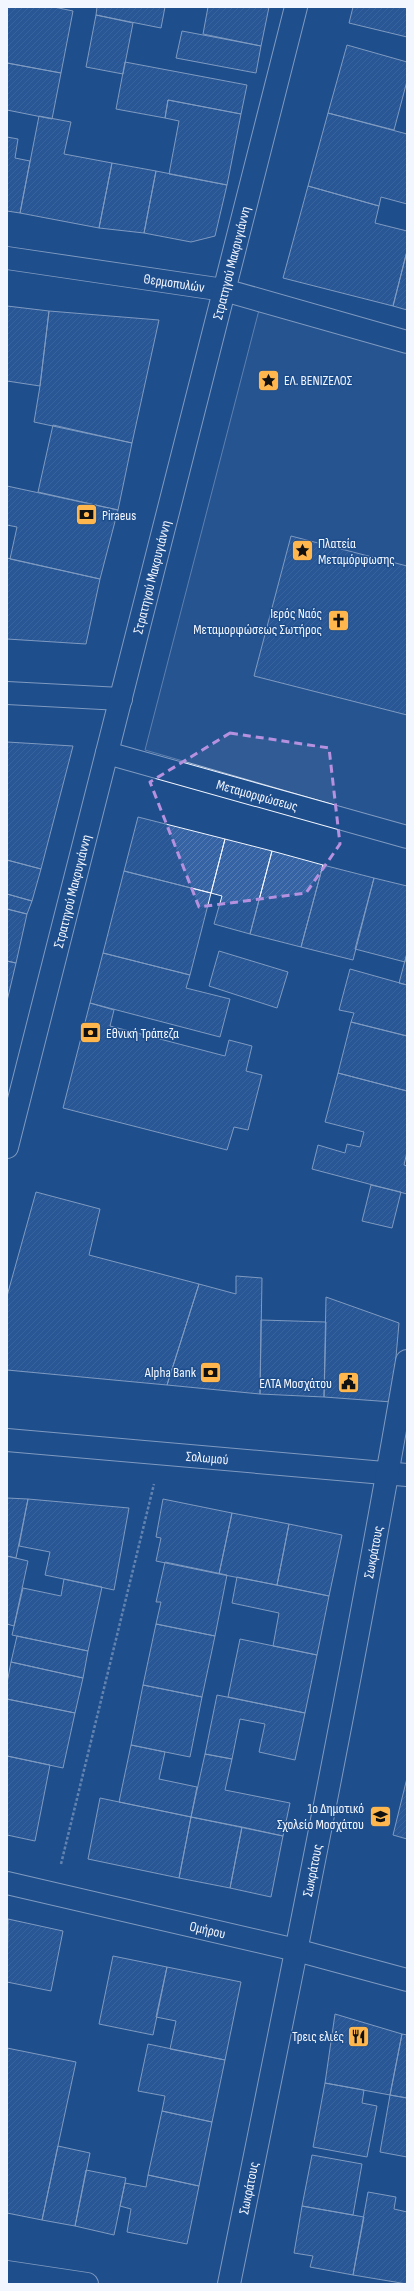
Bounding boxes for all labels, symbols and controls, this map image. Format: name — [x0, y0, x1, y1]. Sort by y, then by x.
street label: Στρατηγού Μακρυγιάννη — [209, 204, 254, 321]
street label: Θερμοπυλών — [143, 270, 206, 296]
place icon: ΕΛ. ΒΕΝΙΖΕΛΟΣ — [255, 367, 281, 393]
place label: ΕΛ. ΒΕΝΙΖΕΛΟΣ — [284, 372, 353, 389]
bank icon: Piraeus — [73, 502, 99, 528]
place label: Piraeus — [102, 507, 136, 524]
street label: Στρατηγού Μακρυγιάννη — [129, 519, 174, 636]
place label: Πλατεία Μεταμόρφωσης — [318, 535, 395, 568]
place icon: Πλατεία Μεταμόρφωσης — [289, 538, 315, 564]
place label: Ιερός Ναός Μεταμορφώσεως Σωτήρος — [193, 605, 322, 638]
church icon: Ιερός Ναός Μεταμορφώσεως Σωτήρος — [325, 608, 351, 634]
street label: Μεταμορφώσεως — [214, 776, 300, 815]
street label: Στρατηγού Μακρυγιάννη — [49, 833, 94, 950]
bank icon: Εθνική Τράπεζα — [78, 1020, 104, 1046]
place label: Εθνική Τράπεζα — [106, 1025, 179, 1042]
bank icon: Alpha Bank — [198, 1359, 224, 1385]
place label: Alpha Bank — [144, 1364, 197, 1381]
public building icon: ΕΛΤΑ Μοσχάτου — [335, 1370, 361, 1396]
place label: ΕΛΤΑ Μοσχάτου — [259, 1375, 332, 1392]
street label: Σολωμού — [185, 1447, 229, 1468]
street label: Σωκράτους — [360, 1524, 386, 1580]
place label: 1ο Δημοτικό Σχολείο Μοσχάτου — [277, 1800, 364, 1833]
school or university icon: 1ο Δημοτικό Σχολείο Μοσχάτου — [367, 1803, 393, 1829]
street label: Σωκράτους — [299, 1843, 326, 1898]
street label: Ομήρου — [188, 1917, 227, 1942]
restaurant icon: Τρεις ελιές — [346, 2023, 372, 2049]
place label: Τρεις ελιές — [292, 2028, 344, 2045]
street label: Σωκράτους — [235, 2160, 262, 2216]

